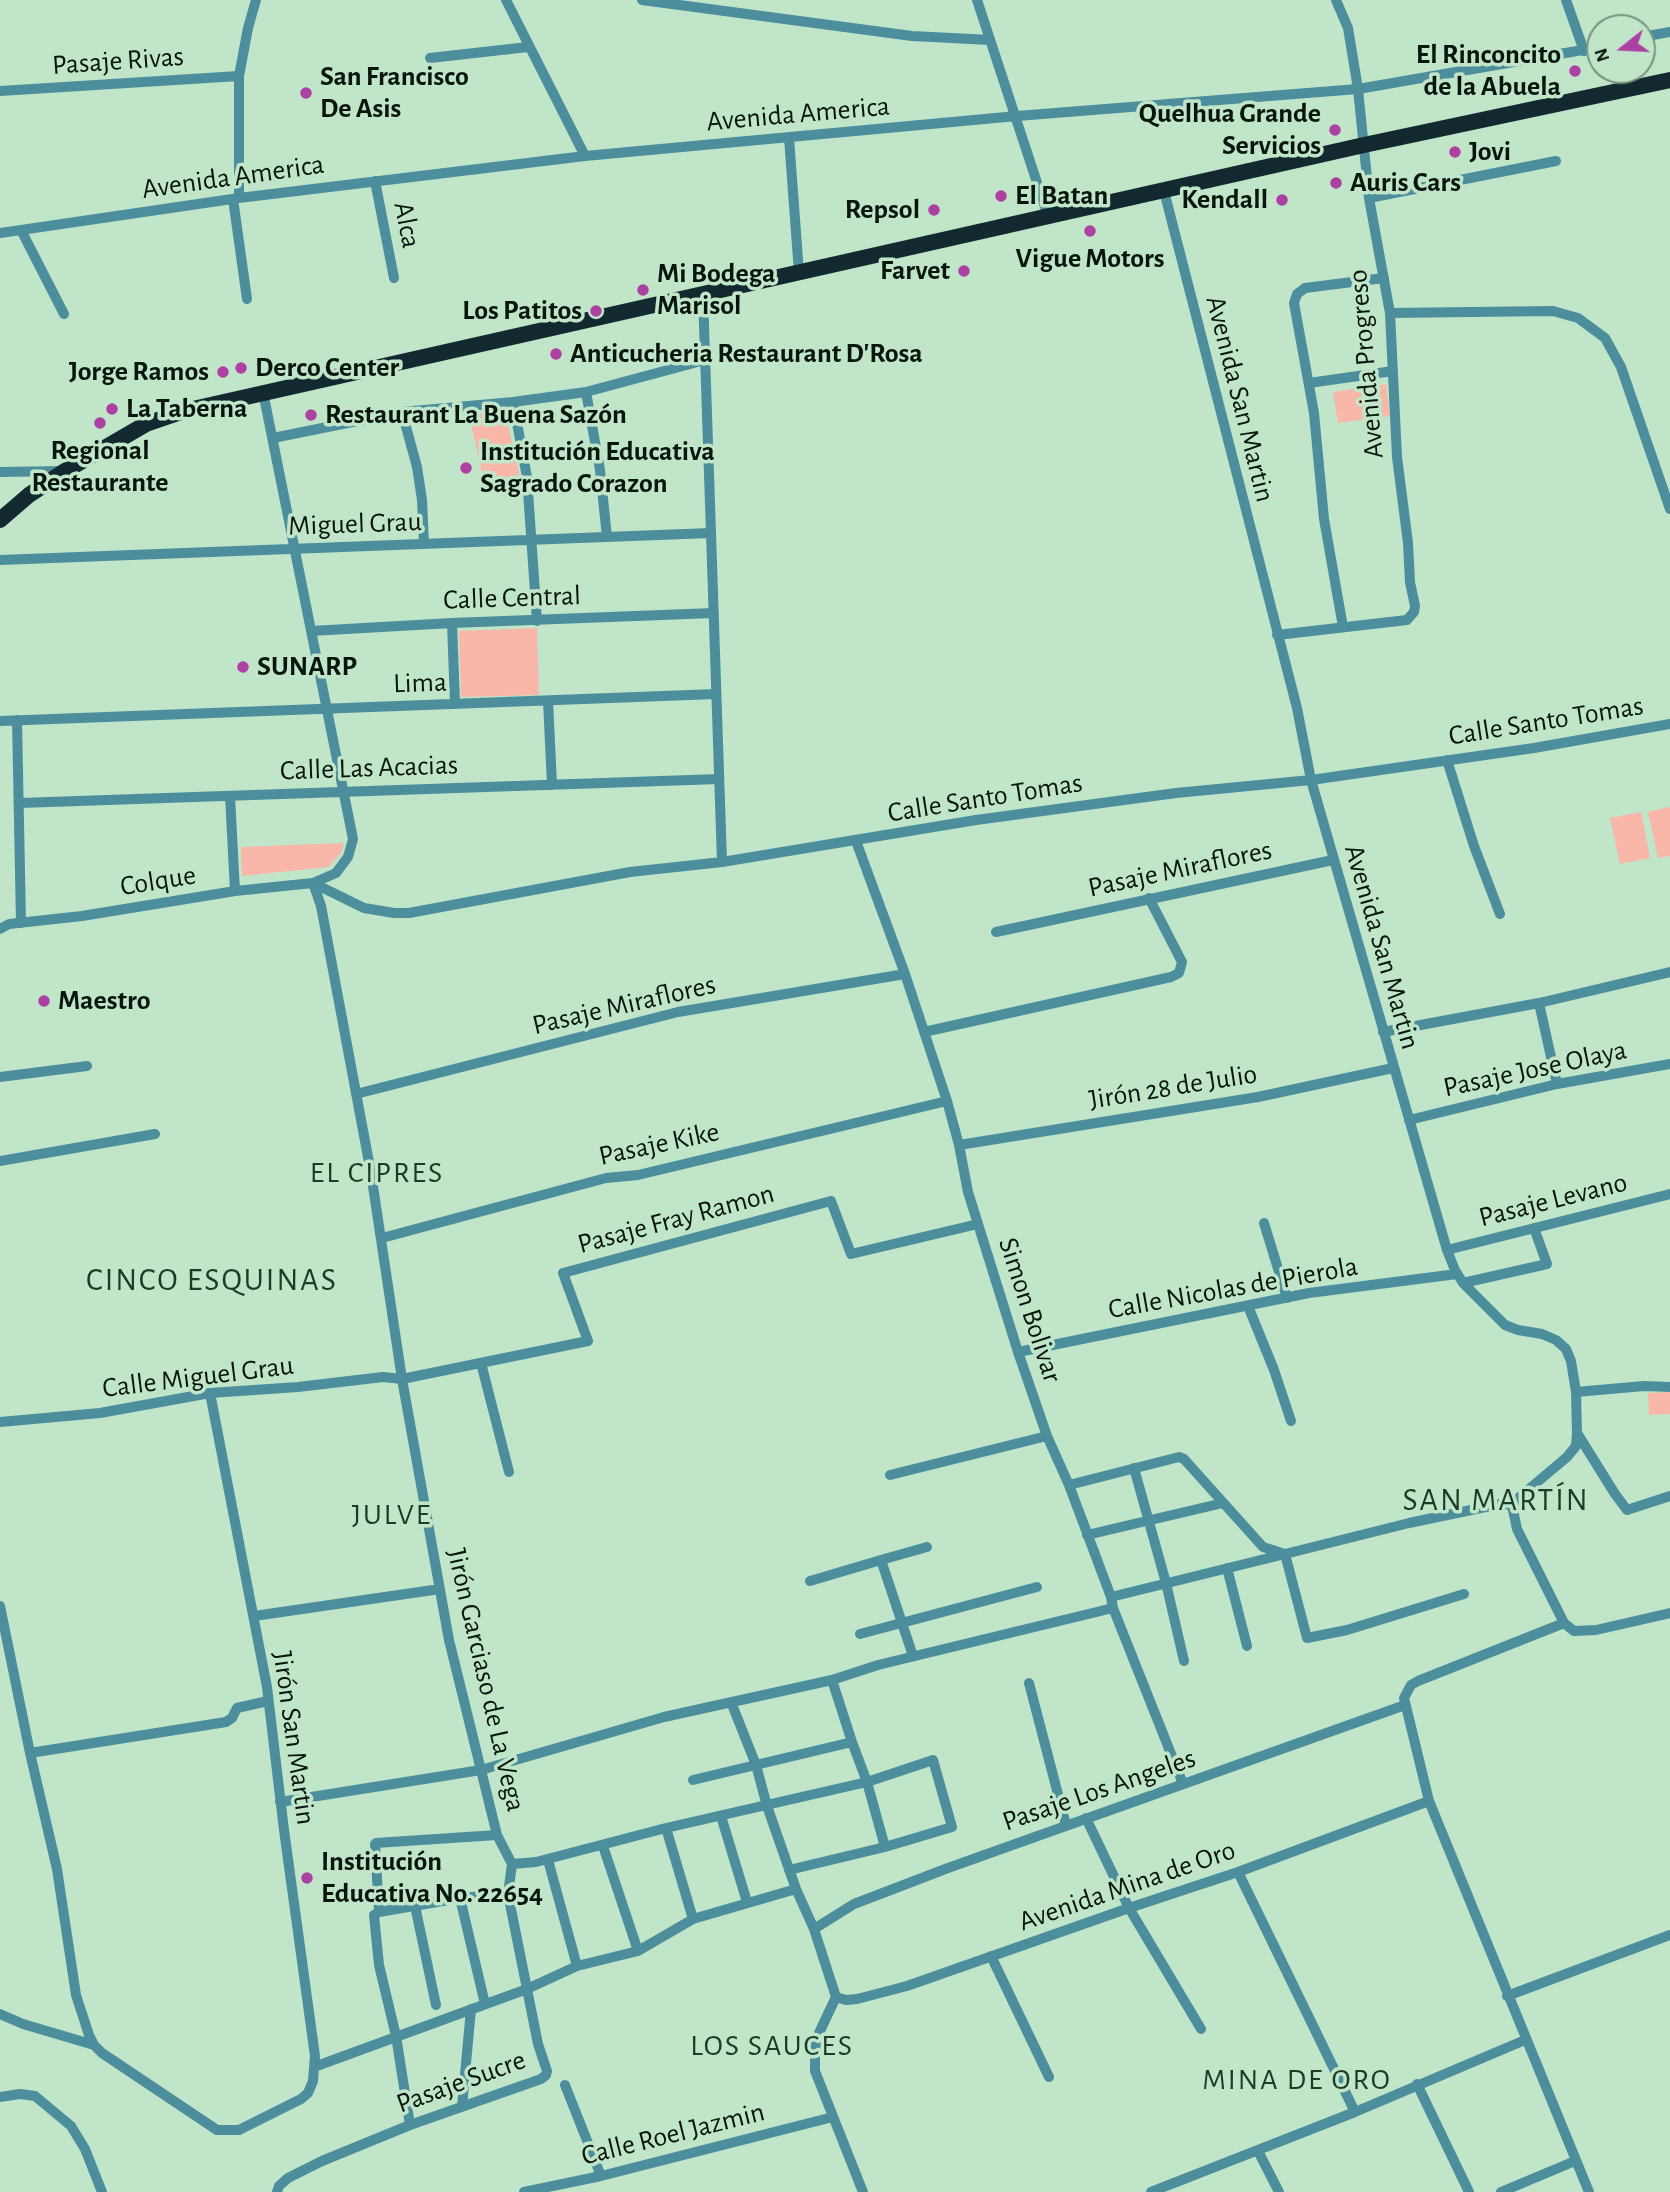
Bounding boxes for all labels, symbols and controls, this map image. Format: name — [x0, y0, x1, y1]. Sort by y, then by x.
north arrow — [1586, 14, 1656, 84]
place label: El Rinconcito de la Abuela — [1416, 38, 1561, 104]
street label: Pasaje Rivas — [51, 40, 185, 82]
text: N — [1591, 46, 1614, 64]
place label: San Francisco De Asis — [320, 60, 469, 126]
marker: El Rinconcito de la Abuela — [1567, 63, 1583, 79]
marker: San Francisco De Asis — [298, 85, 314, 101]
street label: Avenida America — [705, 89, 891, 139]
place label: Quelhua Grande Servicios — [1139, 97, 1321, 163]
marker: Quelhua Grande Servicios — [1327, 122, 1343, 138]
place label: Jovi — [1469, 135, 1511, 169]
marker: Jovi — [1447, 144, 1463, 160]
street label: Avenida America — [140, 148, 326, 206]
place label: Auris Cars — [1350, 166, 1461, 200]
marker: Auris Cars — [1328, 175, 1344, 191]
place label: El Batan — [1015, 179, 1108, 213]
place label: Kendall — [1181, 183, 1268, 217]
marker: El Batan — [993, 188, 1009, 204]
marker: Kendall — [1274, 192, 1290, 208]
place label: Repsol — [845, 193, 920, 227]
street label: Alca — [386, 199, 428, 251]
marker: Repsol — [926, 202, 942, 218]
marker: Vigue Motors — [1082, 223, 1098, 239]
place label: Vigue Motors — [1016, 242, 1164, 276]
place label: Farvet — [880, 254, 950, 288]
place label: Mi Bodega Marisol — [657, 257, 776, 323]
marker: Farvet — [956, 263, 972, 279]
street label: Avenida Progreso — [1341, 268, 1391, 460]
marker: Mi Bodega Marisol — [635, 282, 651, 298]
street label: Avenida San Martin — [1198, 292, 1282, 506]
place label: Los Patitos — [462, 294, 582, 328]
marker: Los Patitos — [588, 303, 604, 319]
place label: Anticucheria Restaurant D'Rosa — [570, 337, 923, 371]
marker: Anticucheria Restaurant D'Rosa — [548, 346, 564, 362]
place label: Derco Center — [255, 351, 399, 385]
place label: Jorge Ramos — [69, 355, 209, 389]
marker: Derco Center — [233, 360, 249, 376]
marker: Jorge Ramos — [215, 364, 231, 380]
place label: La Taberna — [126, 392, 247, 426]
place label: Restaurant La Buena Sazón — [325, 398, 627, 432]
marker: La Taberna — [104, 401, 120, 417]
marker: Restaurant La Buena Sazón — [303, 407, 319, 423]
marker: Regional Restaurante — [92, 415, 108, 431]
place label: Regional Restaurante — [31, 434, 169, 500]
place label: Institución Educativa Sagrado Corazon — [480, 435, 715, 501]
marker: Institución Educativa Sagrado Corazon — [458, 460, 474, 476]
street label: Miguel Grau — [288, 505, 422, 543]
street label: Calle Central — [443, 579, 581, 617]
place label: SUNARP — [257, 650, 357, 684]
marker: SUNARP — [235, 659, 251, 675]
street label: Lima — [393, 665, 447, 701]
street label: Calle Santo Tomas — [1446, 689, 1646, 753]
street label: Calle Las Acacias — [279, 748, 459, 788]
street label: Calle Santo Tomas — [885, 766, 1085, 830]
street label: Pasaje Miraflores — [1085, 833, 1275, 905]
street label: Avenida San Martin — [1337, 841, 1427, 1053]
street label: Colque — [118, 858, 198, 904]
street label: Pasaje Miraflores — [529, 968, 719, 1042]
place label: Maestro — [58, 984, 151, 1018]
marker: Maestro — [36, 993, 52, 1009]
street label: Pasaje Jose Olaya — [1440, 1033, 1630, 1105]
street label: Jirón 28 de Julio — [1087, 1057, 1259, 1117]
street label: Pasaje Kike — [596, 1115, 722, 1173]
district label: EL CIPRES — [311, 1155, 443, 1191]
street label: Pasaje Levano — [1475, 1165, 1631, 1235]
street label: Pasaje Fray Ramon — [574, 1177, 778, 1261]
street label: Simon Bolivar — [991, 1233, 1069, 1387]
street label: Calle Nicolas de Pierola — [1106, 1249, 1360, 1327]
district label: CINCO ESQUINAS — [88, 1261, 336, 1299]
street label: Calle Miguel Grau — [101, 1349, 295, 1405]
district label: SAN MARTÍN — [1404, 1481, 1588, 1519]
district label: JULVE — [352, 1497, 432, 1533]
street label: Jirón Garciaso de La Vega — [439, 1545, 533, 1815]
street label: Jirón San Martin — [265, 1649, 323, 1827]
street label: Pasaje Los Angeles — [998, 1741, 1200, 1839]
street label: Avenida Mina de Oro — [1014, 1833, 1240, 1939]
place label: Institución Educativa No. 22654 — [321, 1845, 543, 1911]
marker: Institución Educativa No. 22654 — [299, 1870, 315, 1886]
district label: LOS SAUCES — [691, 2028, 853, 2064]
street label: Pasaje Sucre — [392, 2043, 530, 2121]
district label: MINA DE ORO — [1204, 2062, 1390, 2098]
street label: Calle Roel Jazmin — [578, 2095, 768, 2173]

